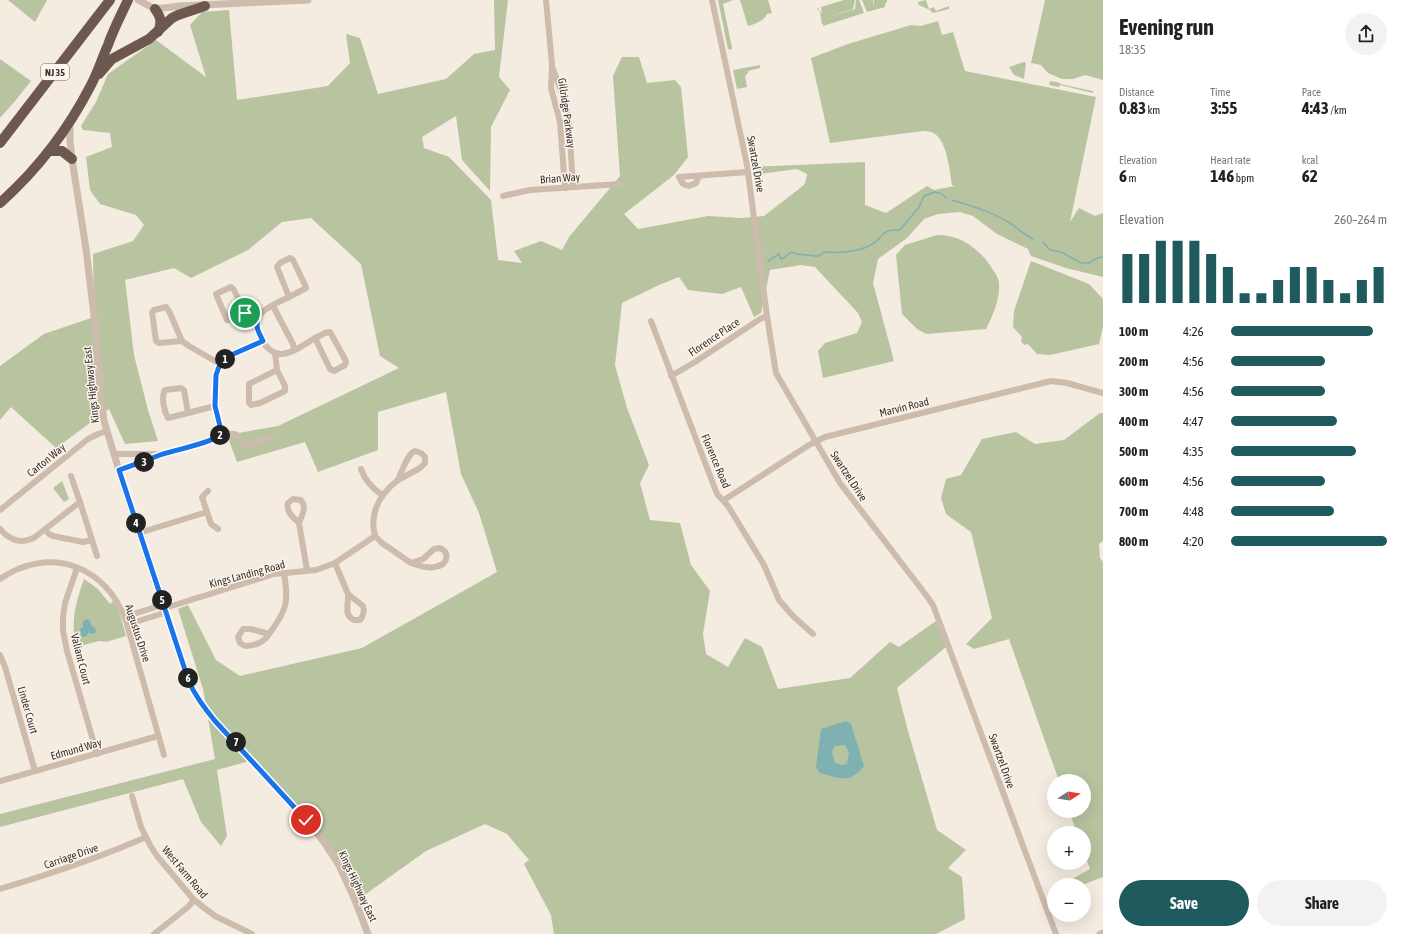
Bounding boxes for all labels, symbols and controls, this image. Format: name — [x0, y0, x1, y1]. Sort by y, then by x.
button: share — [1345, 13, 1387, 55]
text: Evening run — [1119, 14, 1214, 40]
text: 18:35 — [1119, 42, 1146, 57]
road number: NJ 35 — [41, 64, 69, 80]
street label: Gillridge Parkway — [556, 77, 578, 149]
text: Distance — [1119, 86, 1154, 98]
text: Time — [1210, 86, 1230, 98]
text: Pace — [1302, 86, 1321, 98]
text: 0.83 — [1119, 98, 1146, 118]
text: 3:55 — [1210, 98, 1237, 118]
text: 4:43 — [1302, 98, 1329, 118]
text: km — [1146, 104, 1160, 116]
text: /km — [1329, 104, 1347, 116]
street label: Swartzel Drive — [745, 135, 767, 193]
text: Elevation — [1119, 154, 1157, 166]
text: Heart rate — [1210, 154, 1251, 166]
text: kcal — [1302, 154, 1318, 166]
text: 6 — [1119, 166, 1127, 186]
text: 146 — [1210, 166, 1234, 186]
text: 62 — [1302, 166, 1318, 186]
street label: Brian Way — [540, 171, 581, 185]
text: m — [1127, 172, 1136, 184]
text: bpm — [1234, 172, 1254, 184]
text: Elevation — [1119, 212, 1164, 227]
text: 260–264 m — [1334, 212, 1387, 227]
pin — [228, 296, 262, 330]
icon: arrive — [234, 302, 256, 324]
street label: Florence Place — [686, 316, 742, 358]
text: 100 m — [1119, 324, 1148, 339]
text: 4:26 — [1183, 324, 1204, 339]
street label: Kings Highway East — [81, 346, 101, 424]
pin: 1 — [215, 349, 235, 369]
text: 1 — [222, 353, 228, 365]
text: 200 m — [1119, 354, 1148, 369]
text: 4:56 — [1183, 354, 1204, 369]
text: 300 m — [1119, 384, 1148, 399]
text: 4:56 — [1183, 384, 1204, 399]
street label: Marvin Road — [878, 395, 930, 419]
text: 400 m — [1119, 414, 1148, 429]
text: 4:47 — [1183, 414, 1204, 429]
pin: 2 — [210, 425, 230, 445]
text: 2 — [217, 429, 223, 441]
street label: Florence Road — [699, 432, 733, 490]
street label: Carton Way — [25, 441, 68, 479]
text: 500 m — [1119, 444, 1148, 459]
text: 4:35 — [1183, 444, 1204, 459]
street label: Swartzel Drive — [828, 449, 870, 503]
pin: 3 — [134, 452, 154, 472]
text: 3 — [141, 456, 147, 468]
text: 600 m — [1119, 474, 1148, 489]
text: 4:56 — [1183, 474, 1204, 489]
text: 700 m — [1119, 504, 1148, 519]
text: 4:48 — [1183, 504, 1204, 519]
pin: 4 — [126, 513, 146, 533]
text: 4 — [133, 517, 139, 529]
text: 800 m — [1119, 534, 1148, 549]
text: 4:20 — [1183, 534, 1204, 549]
street label: Kings Landing Road — [208, 558, 286, 590]
pin: 5 — [152, 590, 172, 610]
text: 5 — [159, 594, 165, 606]
street label: Augustus Drive — [123, 603, 153, 663]
street label: Valiant Court — [69, 632, 93, 686]
pin: 6 — [178, 668, 198, 688]
text: 6 — [185, 672, 191, 684]
street label: Linder Court — [16, 685, 40, 735]
pin: 7 — [226, 732, 246, 752]
street label: Swartzel Drive — [987, 732, 1017, 790]
street label: Edmund Way — [49, 736, 103, 762]
text: 7 — [233, 736, 239, 748]
north arrow — [1047, 774, 1091, 818]
map controls — [1047, 774, 1091, 922]
pin — [289, 803, 323, 837]
icon: check — [295, 809, 317, 831]
button: + — [1047, 826, 1091, 870]
street label: Carriage Drive — [42, 841, 100, 871]
street label: West Farm Road — [160, 844, 210, 900]
street label: Kings Highway East — [336, 849, 380, 923]
button: − — [1047, 878, 1091, 922]
button: Save — [1119, 880, 1249, 926]
button: Share — [1257, 880, 1387, 926]

